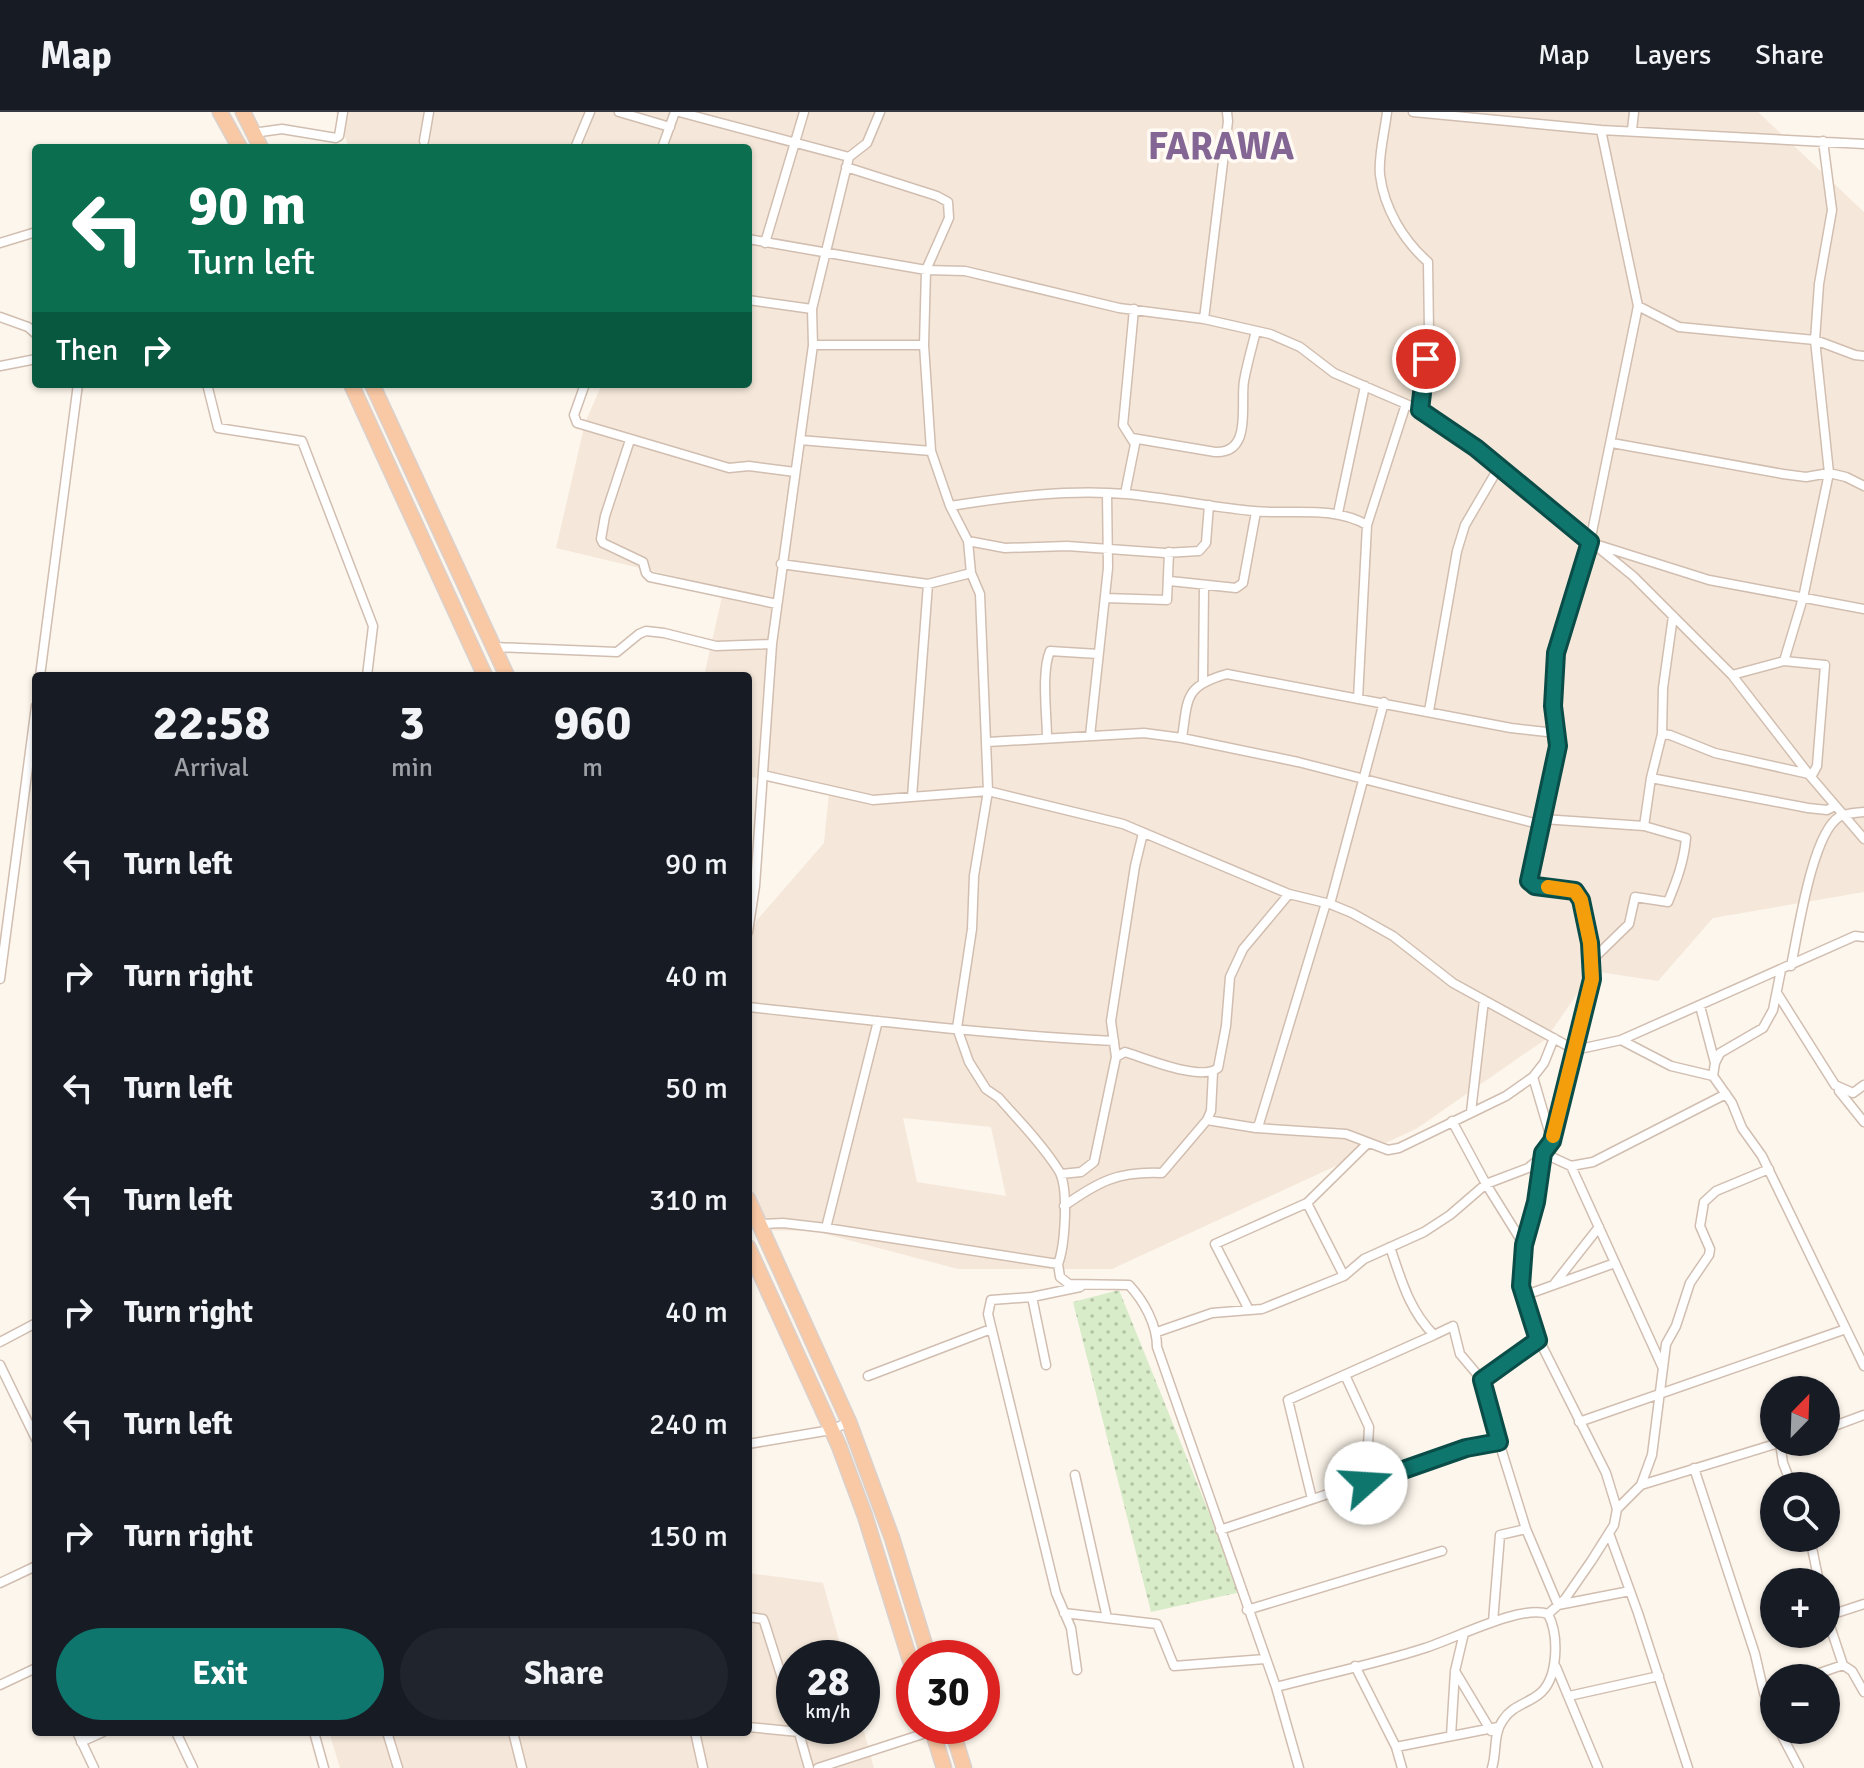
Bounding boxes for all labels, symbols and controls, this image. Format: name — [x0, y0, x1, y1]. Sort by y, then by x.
text: Map — [40, 32, 112, 79]
text: Map — [1538, 38, 1590, 72]
text: Layers — [1634, 38, 1711, 72]
text: Share — [1755, 38, 1824, 72]
district label: FARAWA — [1148, 123, 1294, 170]
text: 90 m — [188, 171, 306, 240]
icon: left — [56, 176, 160, 280]
text: Turn left — [188, 240, 315, 285]
pin — [1392, 325, 1460, 393]
icon: right — [134, 328, 178, 372]
text: Then — [56, 332, 118, 369]
icon: arrive — [1404, 337, 1448, 381]
text: 22:58 — [153, 694, 270, 753]
text: 3 — [399, 694, 425, 753]
text: 960 — [554, 694, 631, 753]
text: Arrival — [174, 752, 249, 784]
text: min — [391, 752, 433, 784]
text: m — [582, 752, 603, 784]
icon: left — [56, 842, 100, 886]
text: Turn left — [124, 846, 233, 883]
text: 90 m — [665, 846, 728, 883]
icon: right — [56, 954, 100, 998]
text: Turn right — [124, 958, 253, 995]
text: 40 m — [665, 958, 728, 995]
icon: left — [56, 1066, 100, 1110]
text: Turn left — [124, 1070, 233, 1107]
text: 50 m — [665, 1070, 728, 1107]
icon: left — [56, 1178, 100, 1222]
text: Turn left — [124, 1182, 233, 1219]
text: 310 m — [649, 1182, 728, 1219]
icon: right — [56, 1290, 100, 1334]
text: Turn right — [124, 1294, 253, 1331]
text: 40 m — [665, 1294, 728, 1331]
north arrow — [1760, 1376, 1840, 1456]
map controls — [1760, 1376, 1840, 1744]
icon: left — [56, 1402, 100, 1446]
text: Turn left — [124, 1406, 233, 1443]
text: 240 m — [649, 1406, 728, 1443]
position arrow — [1324, 1441, 1408, 1525]
button: search — [1760, 1472, 1840, 1552]
icon: right — [56, 1514, 100, 1558]
text: Turn right — [124, 1518, 253, 1555]
text: 150 m — [649, 1518, 728, 1555]
button: + — [1760, 1568, 1840, 1648]
button: Exit — [56, 1628, 384, 1720]
button: Share — [400, 1628, 728, 1720]
speed limit sign: 30 — [896, 1640, 1000, 1744]
text: 28 — [806, 1657, 850, 1707]
button: − — [1760, 1664, 1840, 1744]
text: km/h — [805, 1699, 851, 1724]

